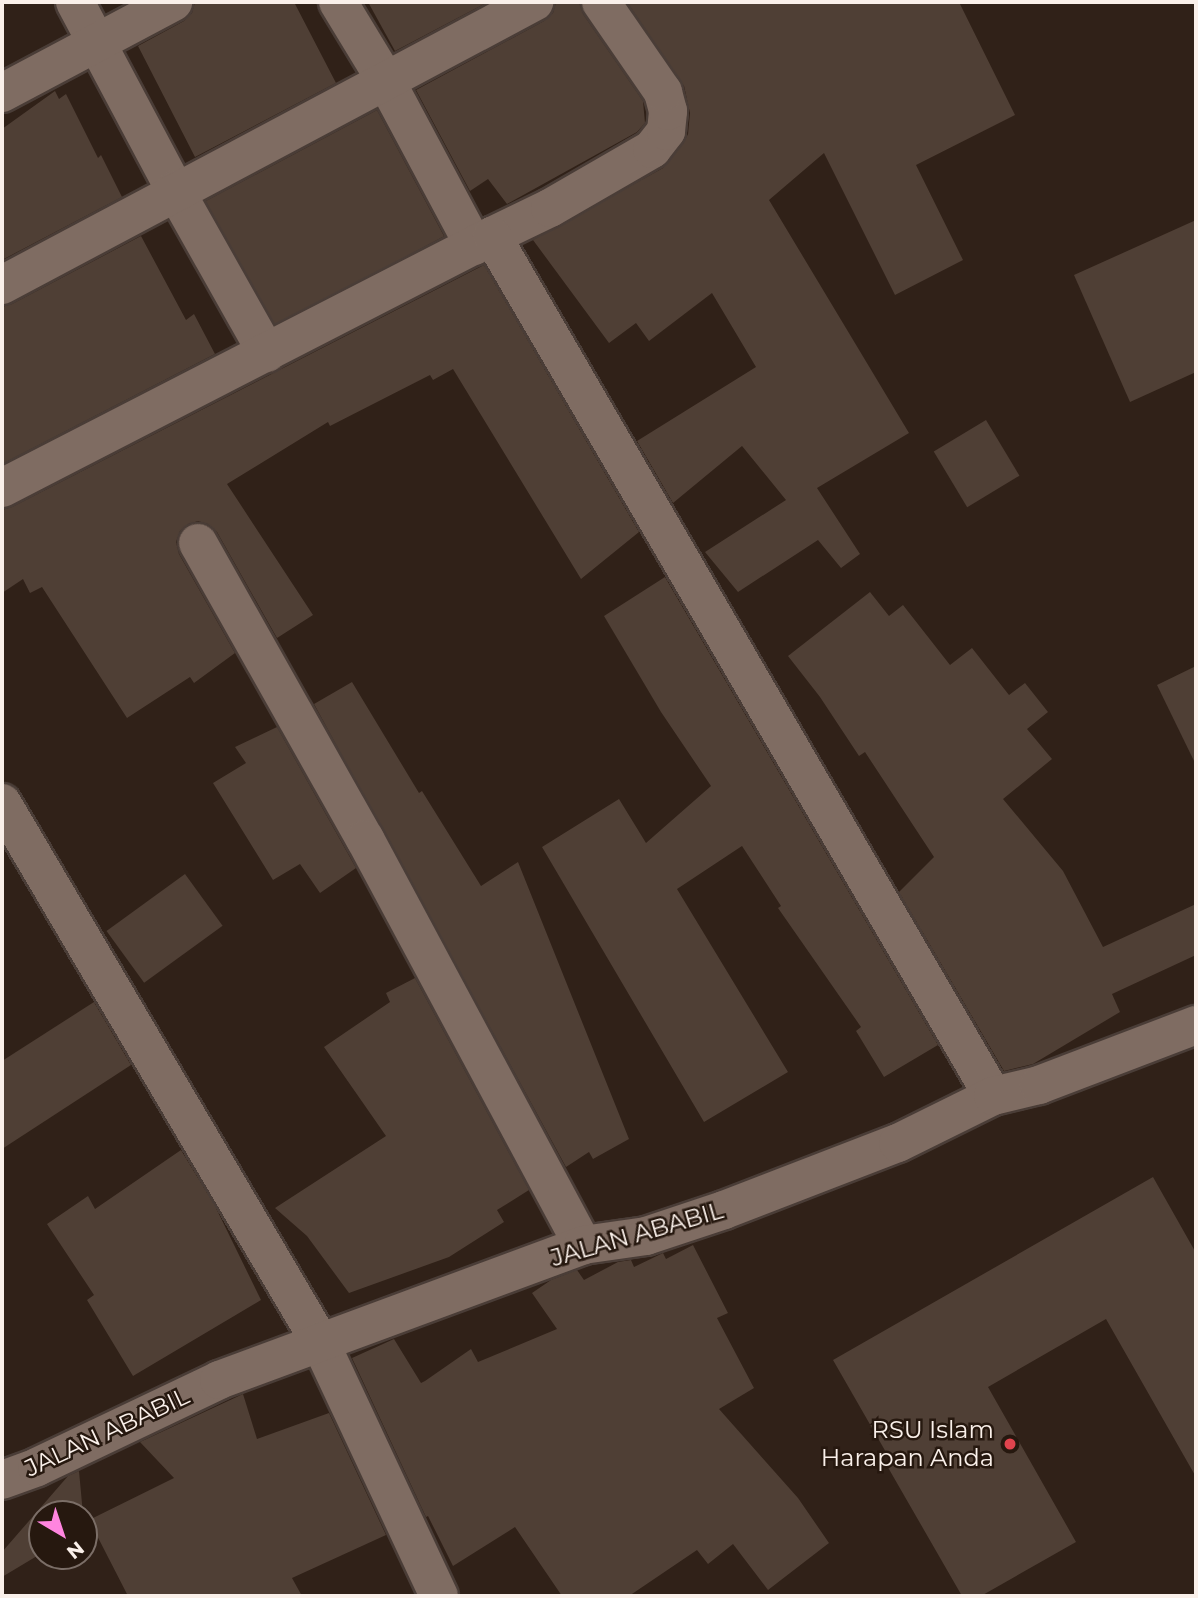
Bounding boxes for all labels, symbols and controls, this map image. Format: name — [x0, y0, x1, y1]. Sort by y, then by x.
street label: JALAN ABABIL — [548, 1196, 726, 1272]
street label: JALAN ABABIL — [20, 1381, 194, 1483]
place label: RSU Islam Harapan Anda — [821, 1416, 994, 1472]
marker: RSU Islam Harapan Anda — [1000, 1434, 1020, 1454]
north arrow — [28, 1500, 98, 1570]
text: N — [62, 1536, 88, 1564]

